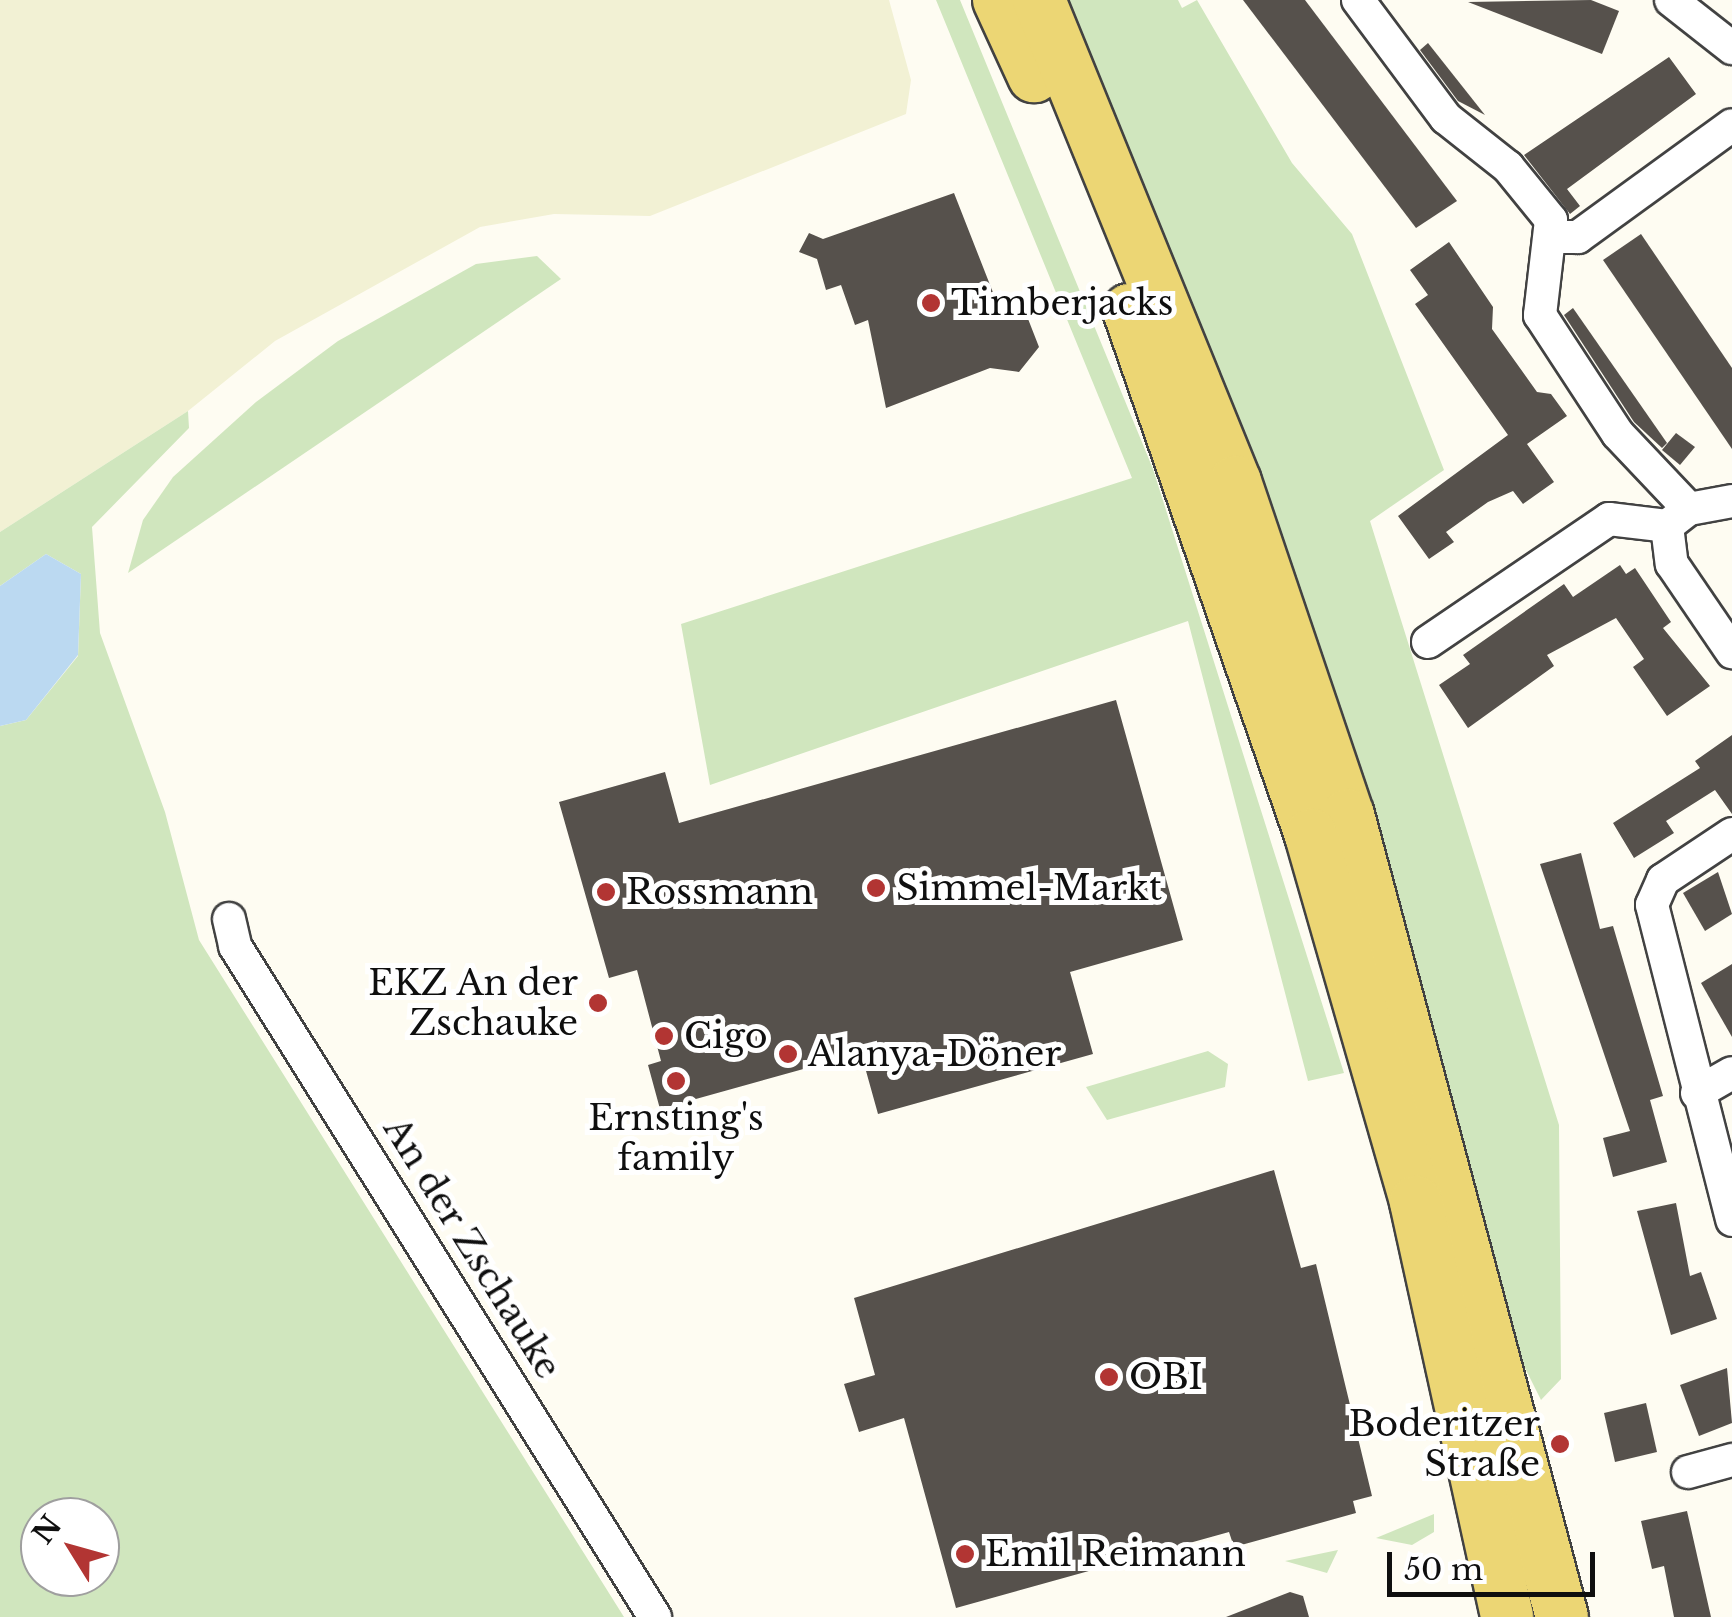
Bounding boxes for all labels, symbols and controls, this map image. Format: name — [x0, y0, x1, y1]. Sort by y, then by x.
place label: Timberjacks — [951, 282, 1173, 324]
marker: Timberjacks — [920, 292, 942, 314]
place label: Simmel-Markt — [896, 867, 1162, 909]
place label: Rossmann — [626, 871, 813, 913]
marker: Simmel-Markt — [865, 877, 887, 899]
marker: Rossmann — [595, 881, 617, 903]
place label: EKZ An der Zschauke — [367, 962, 578, 1044]
marker: EKZ An der Zschauke — [587, 992, 609, 1014]
place label: Cigo — [684, 1015, 768, 1057]
marker: Cigo — [653, 1025, 675, 1047]
place label: Alanya-Döner — [808, 1033, 1061, 1075]
marker: Alanya-Döner — [777, 1043, 799, 1065]
marker: Ernsting's family — [665, 1070, 687, 1092]
place label: Ernsting's family — [588, 1097, 764, 1179]
street label: An der Zschauke — [375, 1109, 569, 1387]
place label: OBI — [1129, 1356, 1203, 1398]
marker: OBI — [1098, 1366, 1120, 1388]
place label: Boderitzer Straße — [1348, 1403, 1540, 1485]
marker: Boderitzer Straße — [1549, 1433, 1571, 1455]
north arrow — [20, 1497, 120, 1597]
text: N — [25, 1509, 69, 1551]
scale bar — [1392, 1532, 1600, 1594]
place label: Emil Reimann — [985, 1533, 1246, 1575]
marker: Emil Reimann — [954, 1543, 976, 1565]
text: 50 m — [1404, 1551, 1483, 1588]

